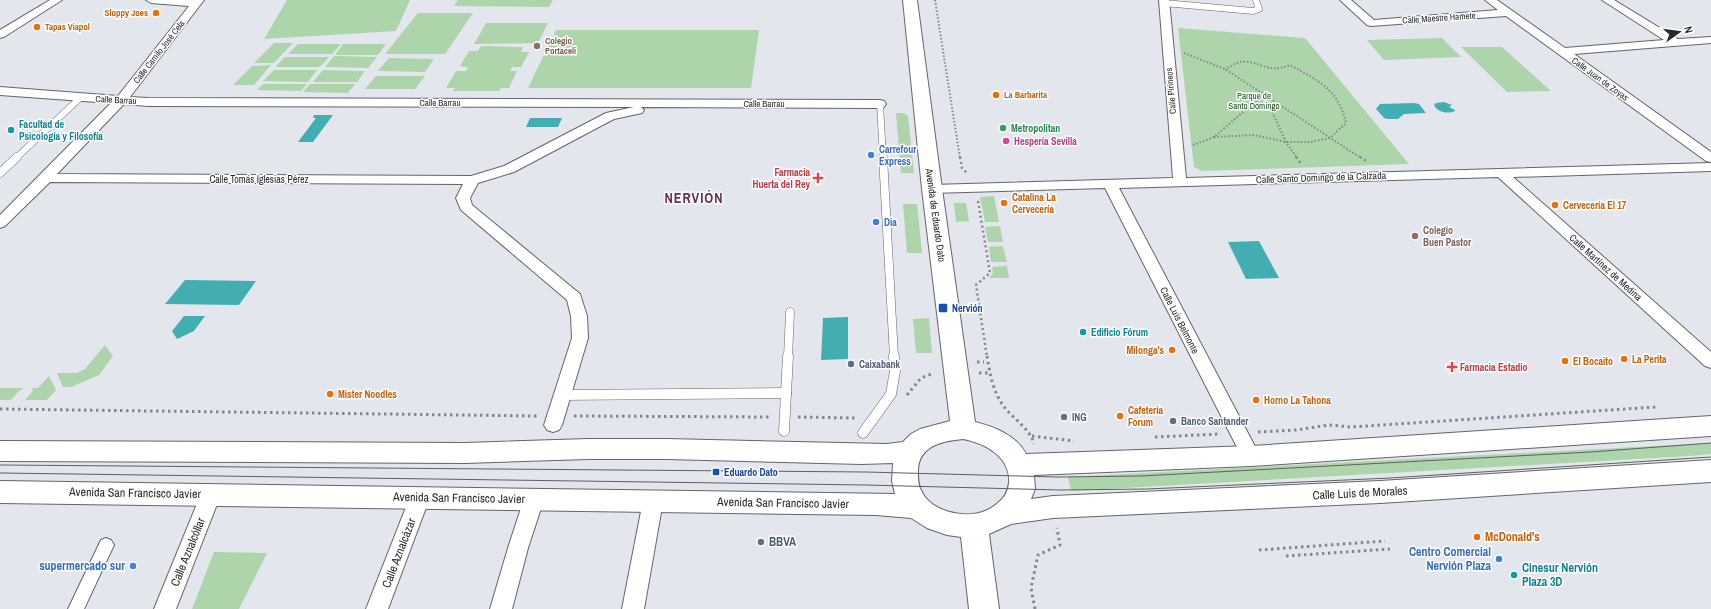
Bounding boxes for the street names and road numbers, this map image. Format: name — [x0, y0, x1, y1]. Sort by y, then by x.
street label: Calle Maestre Hamete — [1402, 9, 1476, 27]
street label: Calle Camilo José Cela — [131, 18, 187, 86]
street label: Calle Juan de Zoyas — [1569, 54, 1631, 104]
street label: Calle Pirineos — [1163, 67, 1179, 115]
street label: Calle Barrau — [95, 93, 137, 107]
street label: Calle Barrau — [419, 97, 461, 109]
street label: Calle Barrau — [743, 98, 785, 110]
street label: Avenida de Eduardo Dato — [922, 167, 949, 263]
street label: Calle Santo Domingo de la Calzada — [1256, 169, 1387, 186]
street label: Calle Tomás Iglesias Pérez — [209, 173, 309, 186]
street label: Calle Martínez de Medina — [1566, 231, 1645, 304]
street label: Calle Luis Belmonte — [1157, 285, 1202, 356]
street label: Calle Luis de Morales — [1312, 483, 1408, 503]
street label: Avenida San Francisco Javier — [68, 484, 202, 502]
street label: Avenida San Francisco Javier — [392, 489, 526, 507]
street label: Avenida San Francisco Javier — [716, 494, 850, 512]
street label: Calle Aznalcóllar — [167, 515, 209, 589]
street label: Calle Aznalcázar — [378, 515, 420, 590]

